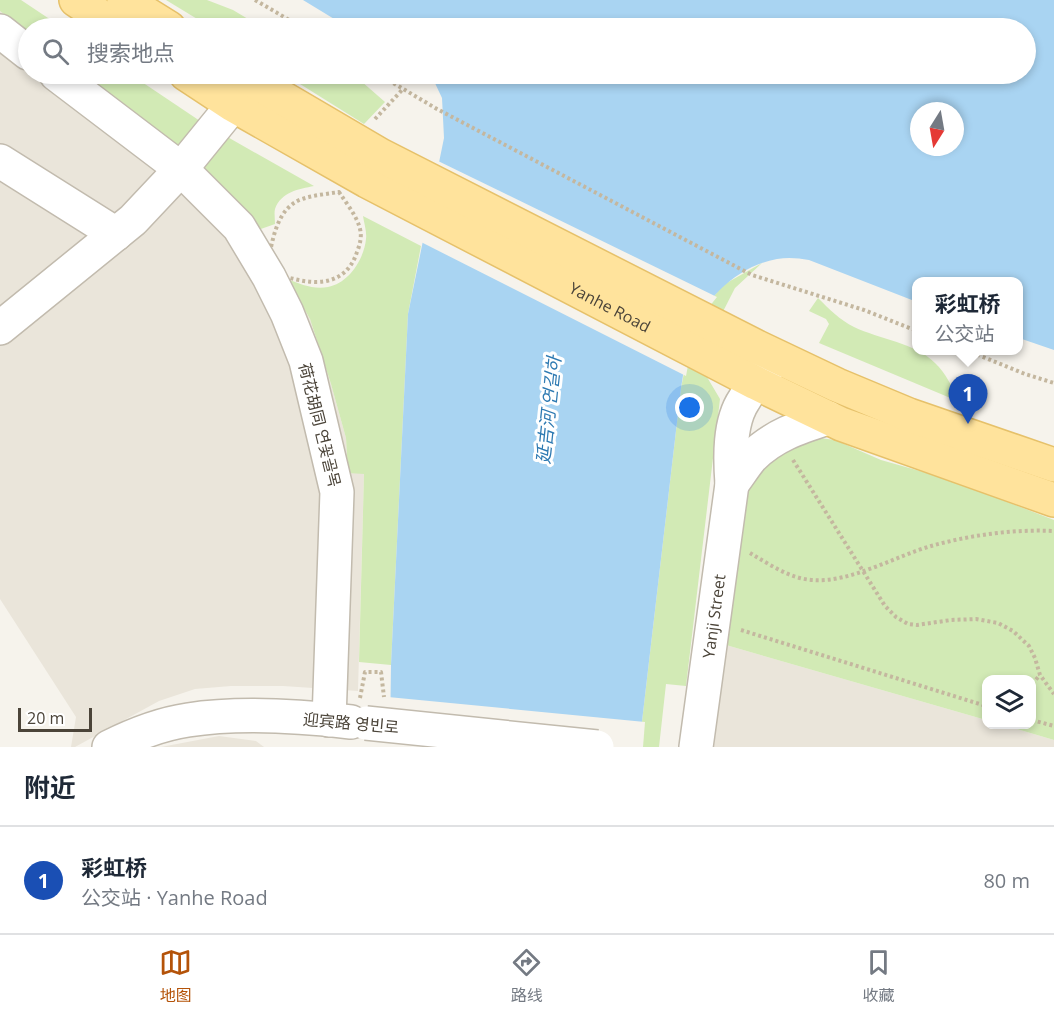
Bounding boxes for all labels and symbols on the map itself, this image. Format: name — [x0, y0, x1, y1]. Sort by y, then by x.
north arrow — [910, 102, 964, 156]
street label: Yanhe Road — [565, 277, 654, 337]
water label: 延吉河 연길하 — [530, 352, 566, 465]
street label: 荷花胡同 연꽃골목 — [294, 361, 346, 490]
pin: 1 — [948, 374, 988, 424]
your location — [675, 393, 704, 422]
street label: Yanji Street — [697, 573, 731, 660]
scale bar — [18, 705, 92, 732]
street label: 迎宾路 영빈로 — [302, 708, 400, 738]

